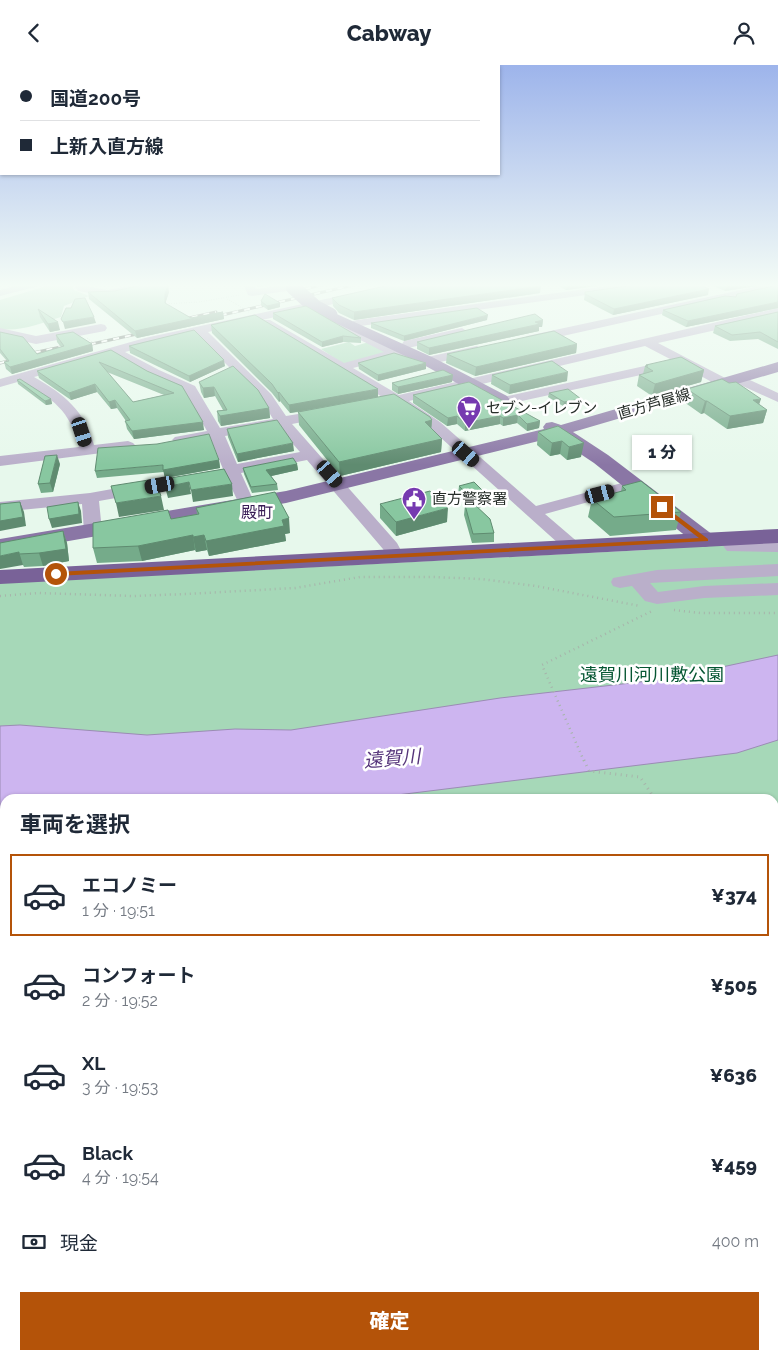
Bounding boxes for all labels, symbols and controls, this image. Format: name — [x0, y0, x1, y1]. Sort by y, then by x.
icon: back — [20, 19, 48, 47]
icon: person — [730, 19, 758, 47]
text: Cabway — [347, 20, 431, 46]
text: 国道200号 — [50, 87, 141, 109]
text: 上新入直方線 — [50, 135, 164, 157]
street label: 直方芦屋線 — [615, 385, 693, 423]
supermarket icon: セブン-イレブン — [456, 395, 482, 429]
place label: セブン-イレブン — [486, 399, 597, 417]
car — [70, 415, 93, 449]
callout: 1 分 — [632, 435, 692, 469]
car — [449, 438, 482, 470]
text: 1 分 — [648, 443, 676, 462]
car — [314, 458, 345, 490]
car — [143, 475, 176, 495]
car — [583, 483, 616, 505]
public building icon: 直方警察署 — [401, 486, 427, 520]
place label: 直方警察署 — [432, 490, 507, 508]
route end — [651, 496, 673, 518]
district label: 殿町 — [241, 503, 273, 522]
route start — [45, 563, 67, 585]
park label: 遠賀川河川敷公園 — [580, 664, 724, 685]
water label: 遠賀川 — [363, 744, 423, 771]
text: 車両を選択 — [20, 811, 130, 837]
icon: car — [22, 873, 67, 918]
text: エコノミー — [82, 874, 177, 896]
text: ¥374 — [711, 884, 757, 906]
text: 1 分 · 19:51 — [82, 901, 155, 920]
icon: car — [22, 963, 67, 1008]
text: コンフォート — [82, 964, 195, 986]
text: ¥505 — [710, 974, 757, 996]
text: 2 分 · 19:52 — [82, 991, 158, 1010]
text: XL — [82, 1052, 105, 1074]
icon: car — [22, 1053, 67, 1098]
text: ¥636 — [709, 1064, 757, 1086]
text: 3 分 · 19:53 — [82, 1078, 158, 1097]
text: Black — [82, 1142, 133, 1164]
icon: car — [22, 1143, 67, 1188]
text: ¥459 — [710, 1154, 757, 1176]
text: 4 分 · 19:54 — [82, 1168, 159, 1187]
icon: cash — [20, 1228, 48, 1256]
text: 現金 — [60, 1232, 98, 1254]
text: 400 m — [712, 1232, 759, 1251]
button: 確定 — [20, 1292, 759, 1350]

